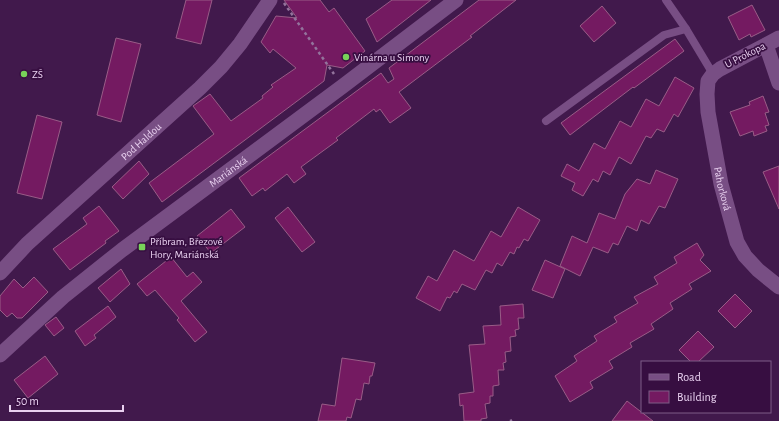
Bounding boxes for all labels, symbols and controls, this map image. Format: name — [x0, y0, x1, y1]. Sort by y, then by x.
street label: U Prokopa — [723, 40, 767, 70]
marker: Vinárna u Simony — [341, 52, 351, 62]
place label: Vinárna u Simony — [354, 52, 429, 63]
marker: ZŠ — [19, 69, 29, 79]
place label: ZŠ — [32, 69, 43, 80]
street label: Pod Haldou — [119, 120, 163, 162]
street label: Mariánská — [207, 154, 249, 189]
street label: Pahorková — [712, 166, 734, 212]
place label: Příbram, Březové Hory, Mariánská — [150, 236, 222, 260]
marker: Příbram, Březové Hory, Mariánská — [137, 242, 147, 252]
legend — [641, 361, 771, 413]
text: Road — [677, 371, 701, 383]
scale bar — [10, 387, 123, 413]
text: Building — [677, 391, 717, 403]
text: 50 m — [16, 395, 39, 407]

